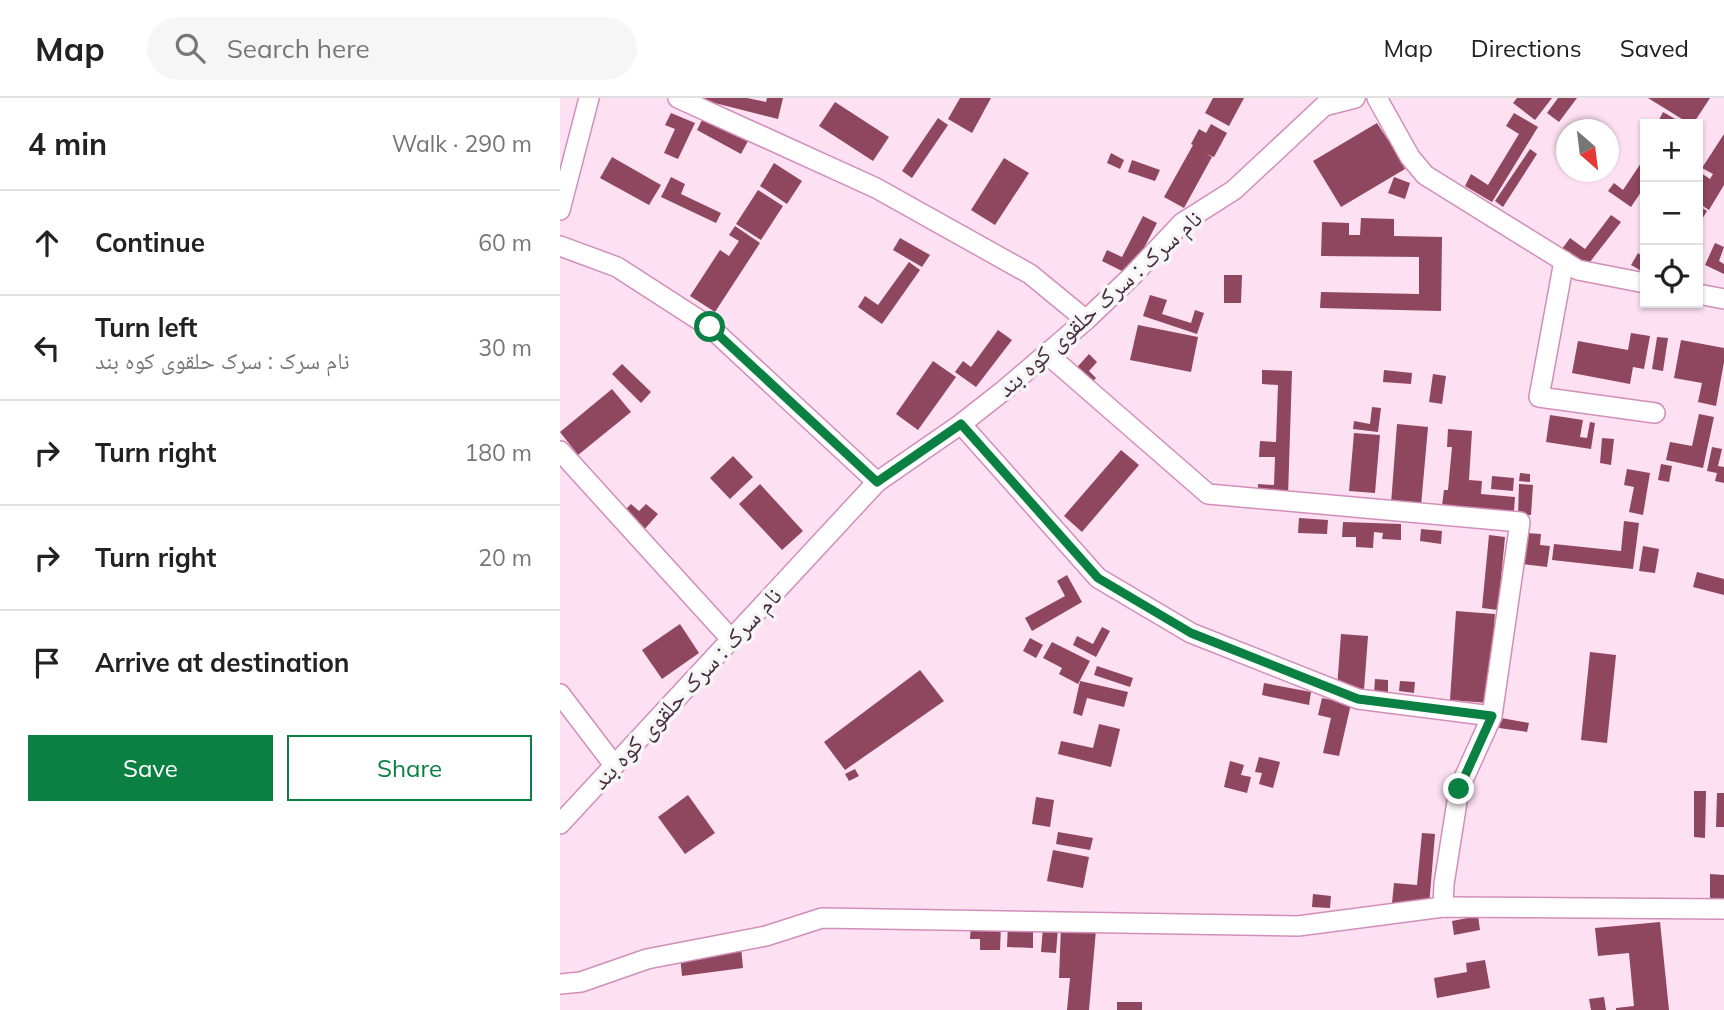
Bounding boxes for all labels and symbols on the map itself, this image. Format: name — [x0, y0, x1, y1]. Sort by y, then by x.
north arrow — [1556, 119, 1619, 182]
street label: نام سرک : سرک حلقوی کوه بند — [990, 203, 1209, 404]
route start — [694, 311, 725, 342]
street label: نام سرک : سرک حلقوی کوه بند — [584, 581, 789, 797]
route end — [1443, 773, 1474, 804]

